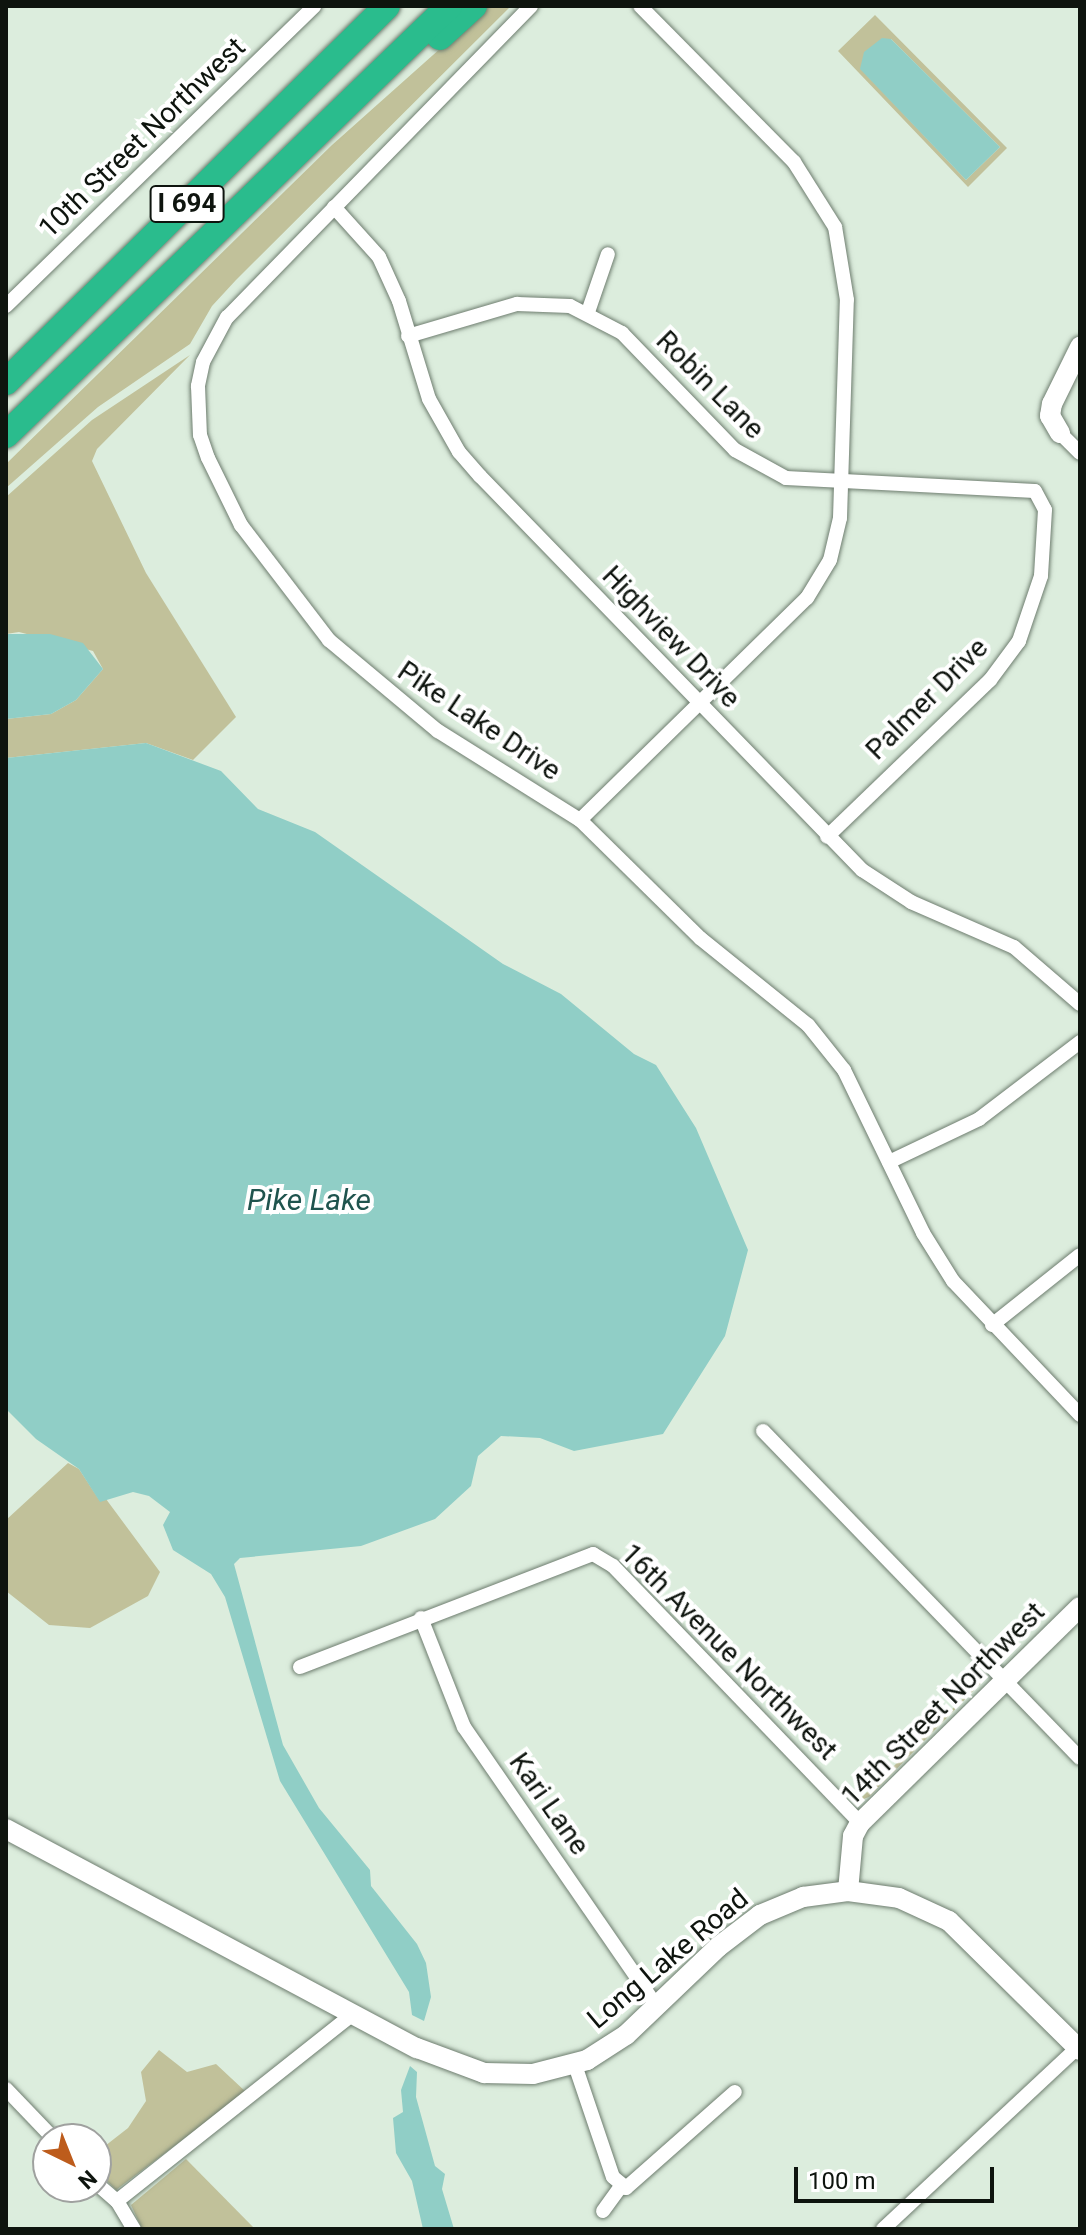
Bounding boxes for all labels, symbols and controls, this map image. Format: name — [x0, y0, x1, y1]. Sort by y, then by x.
street label: 10th Street Northwest — [32, 31, 252, 245]
road number: I 694 — [149, 182, 225, 226]
street label: Robin Lane — [649, 324, 771, 446]
street label: Highview Drive — [595, 559, 747, 715]
street label: Palmer Drive — [859, 631, 995, 767]
street label: Pike Lake Drive — [391, 654, 567, 788]
water label: Pike Lake — [247, 1182, 371, 1218]
street label: 16th Avenue Northwest — [614, 1537, 844, 1767]
street label: 14th Street Northwest — [834, 1595, 1052, 1813]
street label: Kari Lane — [502, 1747, 596, 1861]
street label: Long Lake Road — [581, 1882, 755, 2036]
north arrow — [32, 2123, 112, 2203]
scale bar — [798, 2151, 998, 2201]
text: N — [73, 2165, 102, 2194]
text: 100 m — [808, 2167, 875, 2195]

